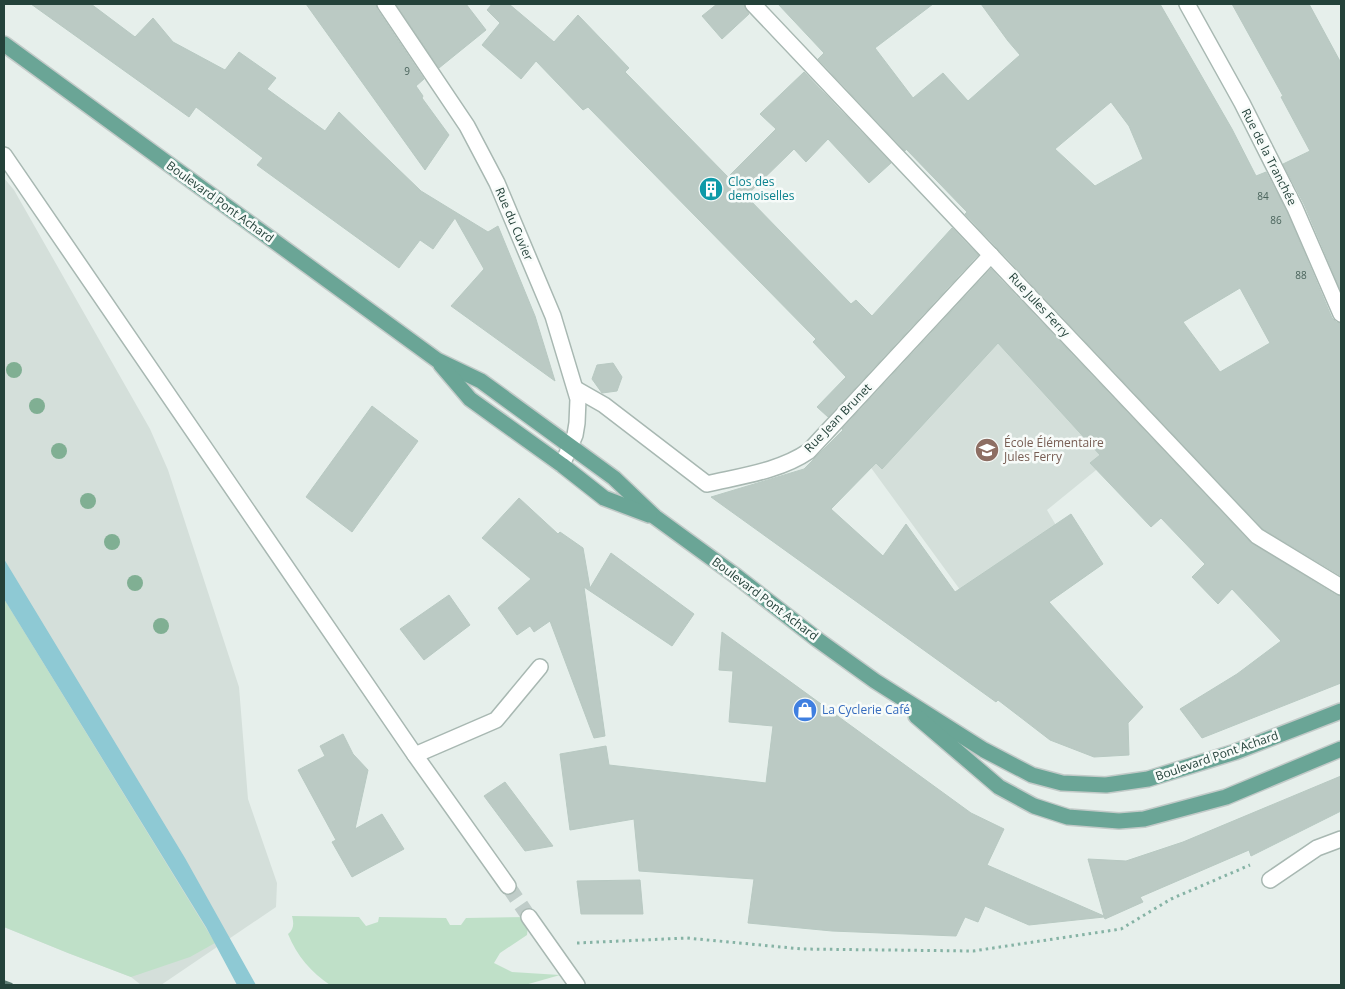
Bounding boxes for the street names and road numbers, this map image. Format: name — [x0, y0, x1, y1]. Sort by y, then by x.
street label: Rue de la Tranchée — [1238, 105, 1301, 208]
street label: Boulevard Pont Achard — [163, 157, 277, 246]
street label: Rue du Cuvier — [491, 185, 538, 263]
street label: Rue Jules Ferry — [1005, 269, 1074, 341]
street label: Rue Jean Brunet — [800, 379, 875, 456]
street label: Boulevard Pont Achard — [709, 553, 822, 644]
street label: Boulevard Pont Achard — [1153, 727, 1281, 785]

